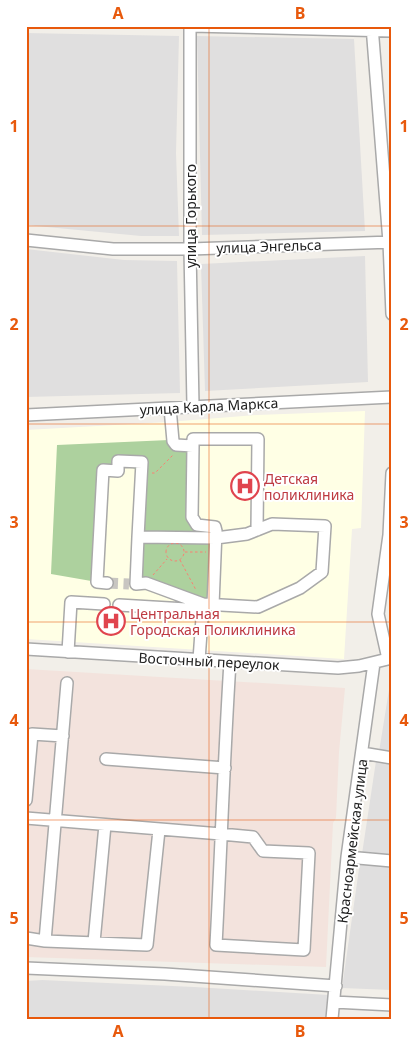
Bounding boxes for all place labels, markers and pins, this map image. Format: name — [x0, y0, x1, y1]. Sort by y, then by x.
place label: Детская поликлиника — [264, 469, 354, 504]
hospital icon: Детская поликлиника — [230, 471, 260, 501]
place label: Центральная Городская Поликлиника — [130, 604, 296, 639]
hospital icon: Центральная Городская Поликлиника — [96, 606, 126, 636]

